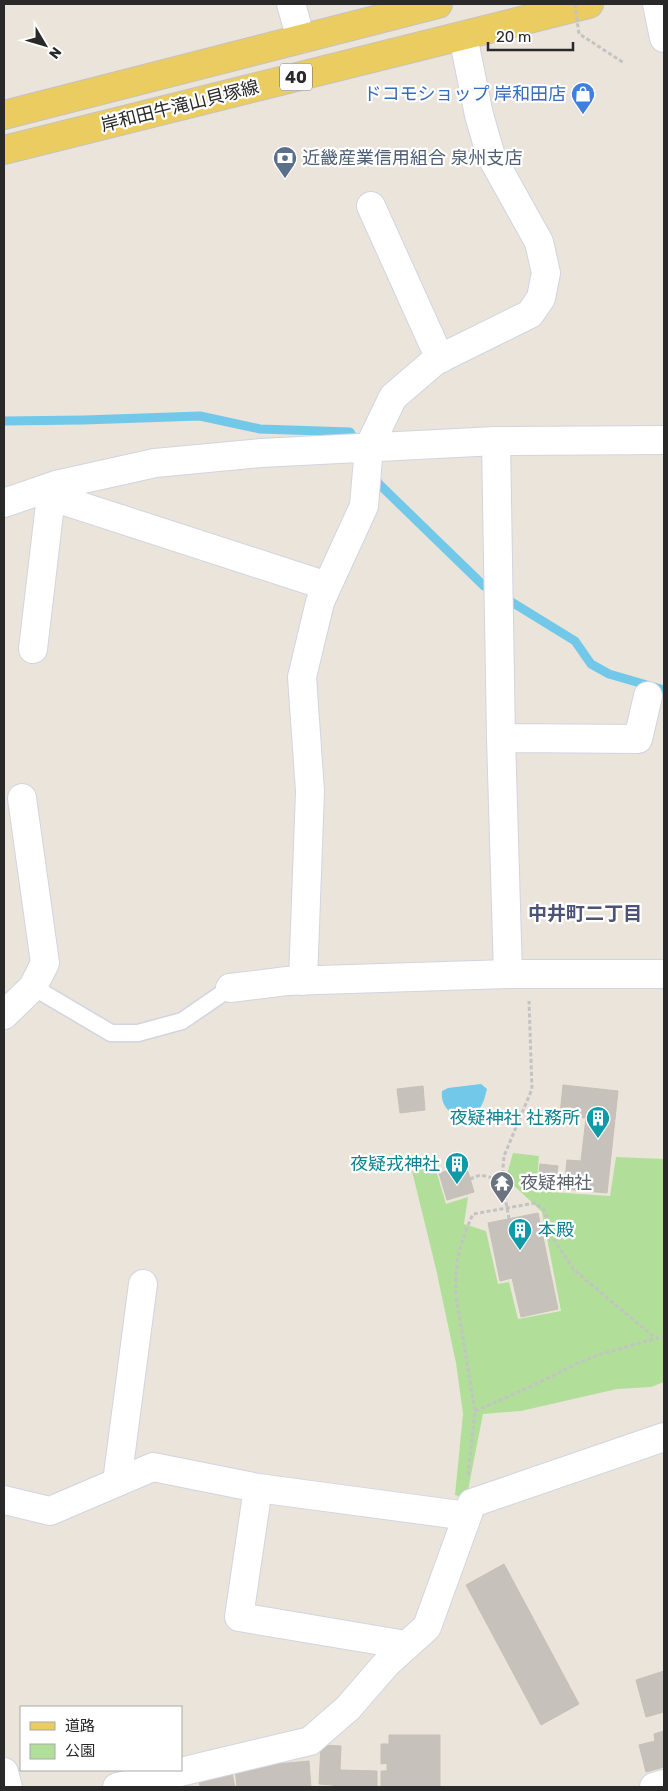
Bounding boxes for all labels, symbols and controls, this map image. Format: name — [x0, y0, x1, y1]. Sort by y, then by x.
north arrow — [20, 20, 70, 70]
scale bar — [488, 20, 573, 52]
text: 20 m — [496, 28, 531, 46]
text: N — [45, 43, 65, 62]
road number: 40 — [280, 64, 312, 90]
street label: 岸和田牛滝山貝塚線 — [99, 76, 261, 136]
shop icon: ドコモショップ 岸和田店 — [570, 81, 596, 115]
place label: ドコモショップ 岸和田店 — [364, 83, 566, 105]
bank icon: 近畿産業信用組合 泉州支店 — [272, 145, 298, 179]
place label: 近畿産業信用組合 泉州支店 — [302, 147, 522, 169]
district label: 中井町二丁目 — [528, 902, 642, 925]
building icon: 夜疑神社 社務所 — [585, 1105, 611, 1139]
place label: 夜疑神社 社務所 — [450, 1107, 580, 1129]
building icon: 夜疑戎神社 — [444, 1151, 470, 1185]
place label: 夜疑戎神社 — [350, 1153, 440, 1175]
temple icon: 夜疑神社 — [489, 1170, 515, 1204]
place label: 夜疑神社 — [520, 1172, 592, 1194]
building icon: 本殿 — [507, 1217, 533, 1251]
place label: 本殿 — [538, 1219, 574, 1241]
legend — [20, 1706, 182, 1771]
text: 道路 — [65, 1717, 95, 1735]
text: 公園 — [65, 1742, 95, 1760]

